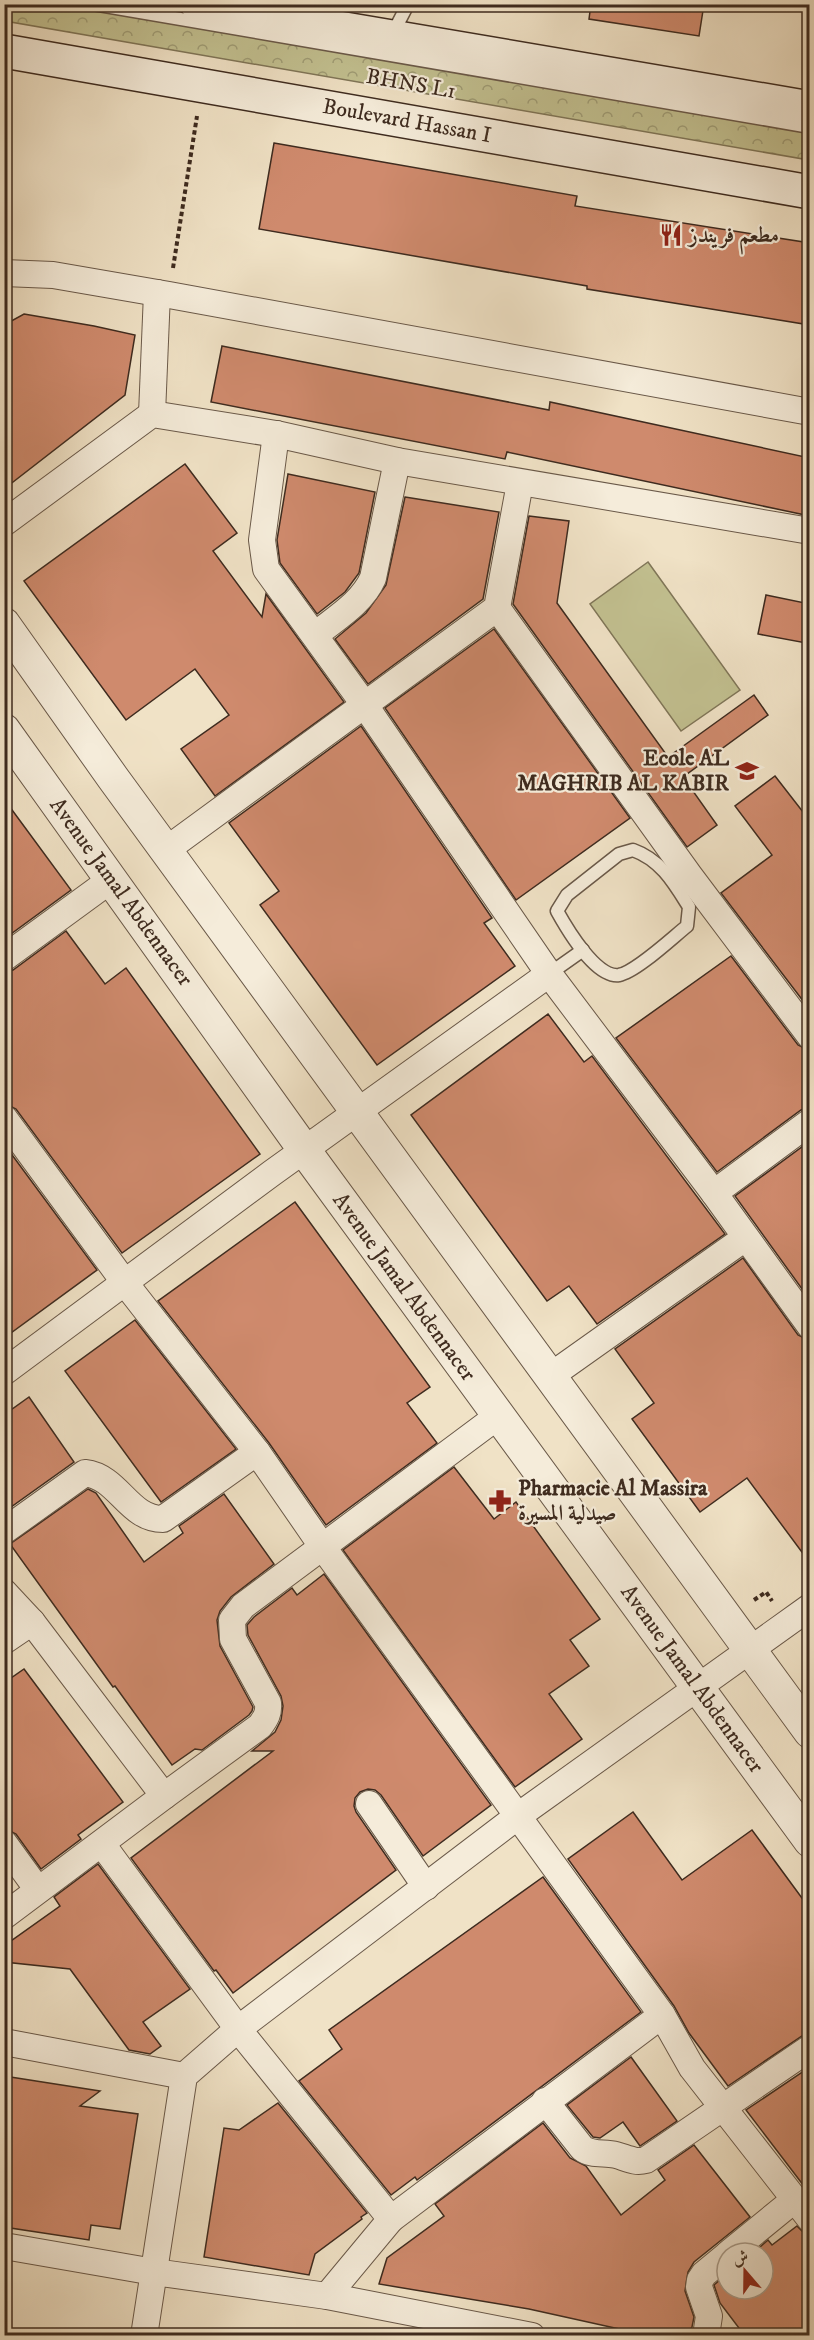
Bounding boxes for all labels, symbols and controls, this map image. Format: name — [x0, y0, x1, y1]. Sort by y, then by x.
street label: BHNS L1 — [364, 63, 458, 105]
street label: Boulevard Hassan I — [321, 93, 493, 149]
restaurant icon: مطعم فريندز — [658, 222, 684, 248]
place label: مطعم فريندز — [686, 222, 779, 255]
place label: Ecole AL MAGHRIB AL KABIR — [517, 745, 729, 797]
school or university icon: Ecole AL MAGHRIB AL KABIR — [734, 758, 760, 784]
street label: Avenue Jamal Abdennacer — [44, 792, 199, 992]
street label: Avenue Jamal Abdennacer — [327, 1187, 482, 1387]
place label: Pharmacie Al Massira صيدلية المسيرة — [518, 1475, 708, 1527]
pharmacy icon: Pharmacie Al Massira صيدلية المسيرة — [487, 1488, 513, 1514]
street label: Avenue Jamal Abdennacer — [615, 1579, 770, 1779]
north arrow — [715, 2241, 775, 2301]
text: ش — [729, 2246, 751, 2270]

